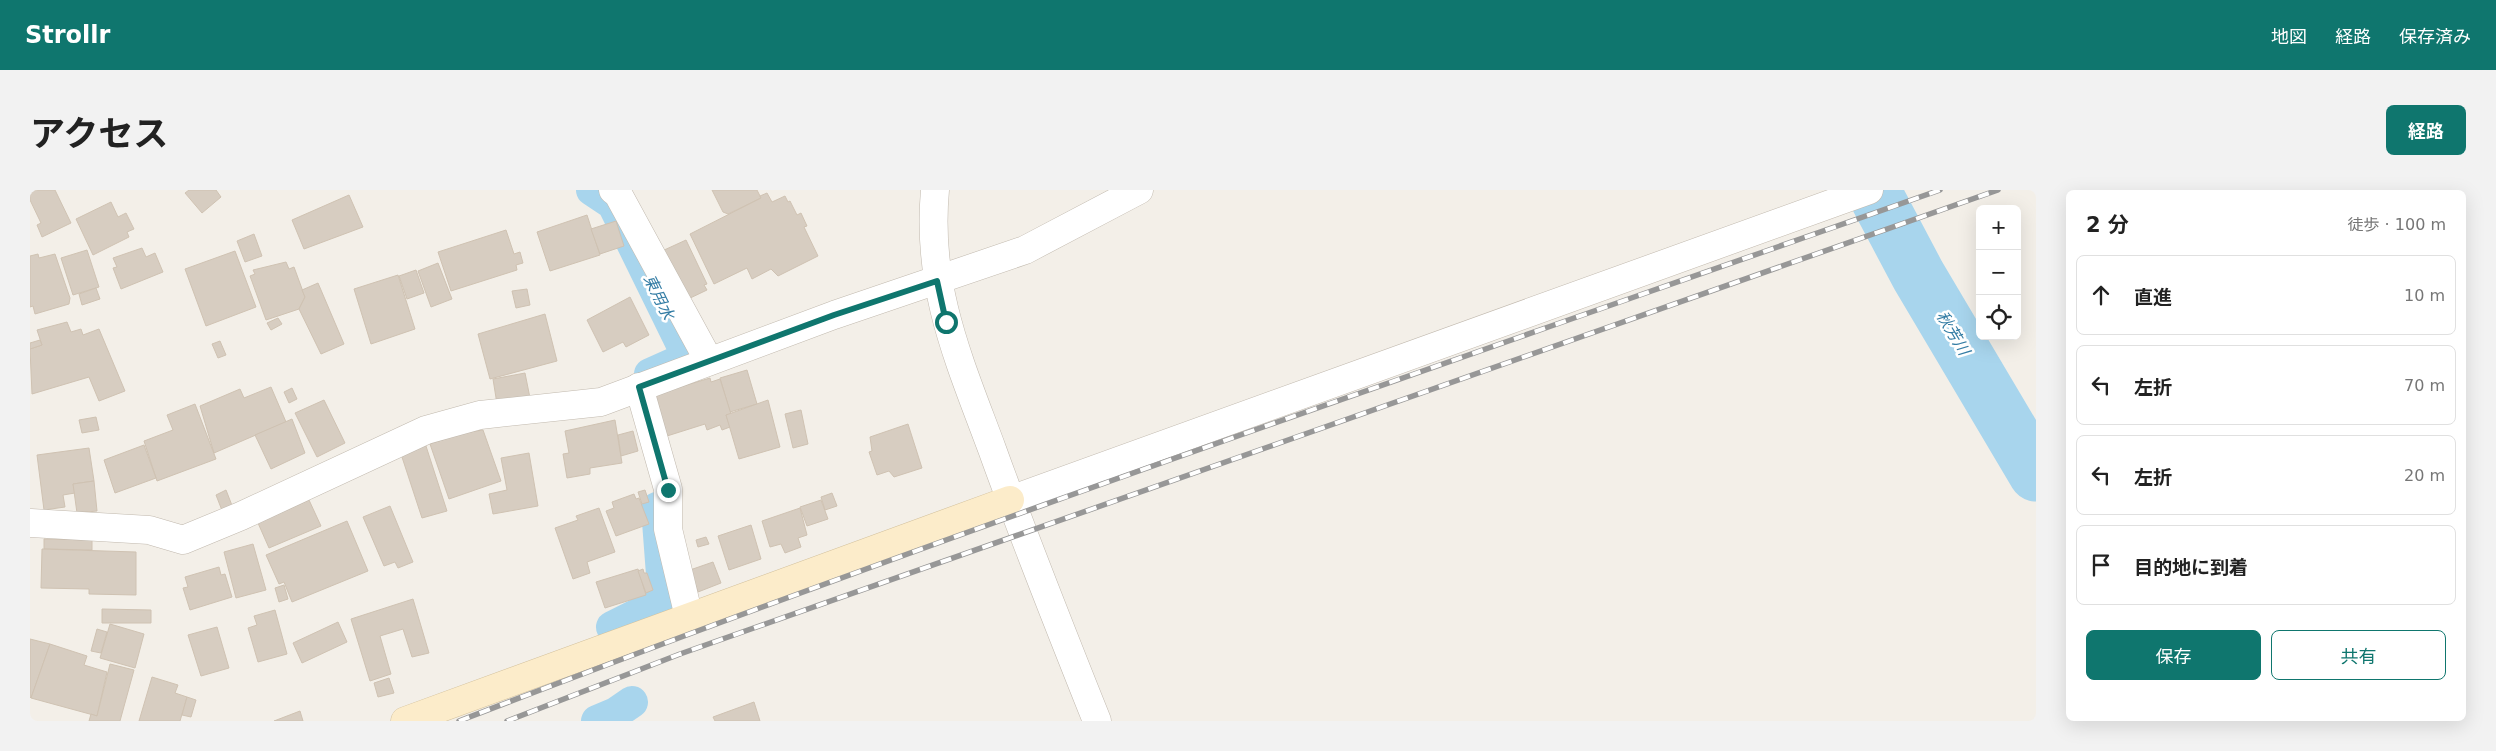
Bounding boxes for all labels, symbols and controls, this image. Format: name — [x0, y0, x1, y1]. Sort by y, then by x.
text: Strollr — [25, 21, 110, 49]
text: 地図 — [2271, 26, 2307, 47]
text: 経路 — [2335, 26, 2371, 47]
text: 保存済み — [2399, 26, 2471, 47]
button: 経路 — [2386, 105, 2466, 155]
text: アクセス — [30, 114, 168, 154]
map controls — [1976, 205, 2021, 340]
button: + — [1976, 205, 2021, 250]
text: 2 分 — [2086, 213, 2129, 237]
text: 徒歩 · 100 m — [2348, 215, 2446, 234]
button: − — [1976, 250, 2021, 295]
water label: 東用水 — [640, 271, 679, 325]
icon: ahead — [2087, 281, 2115, 309]
text: 直進 — [2134, 286, 2172, 308]
text: 10 m — [2404, 286, 2445, 305]
button: locate — [1976, 295, 2021, 340]
water label: 秋芳川 — [1932, 308, 1975, 360]
route start — [935, 311, 958, 334]
icon: left — [2087, 371, 2115, 399]
text: 左折 — [2134, 376, 2172, 398]
text: 70 m — [2404, 376, 2445, 395]
icon: left — [2087, 461, 2115, 489]
text: 左折 — [2134, 466, 2172, 488]
text: 20 m — [2404, 466, 2445, 485]
route end — [657, 479, 680, 502]
icon: arrive — [2087, 551, 2115, 579]
text: 目的地に到着 — [2134, 556, 2248, 578]
button: 保存 — [2086, 630, 2261, 680]
button: 共有 — [2271, 630, 2446, 680]

